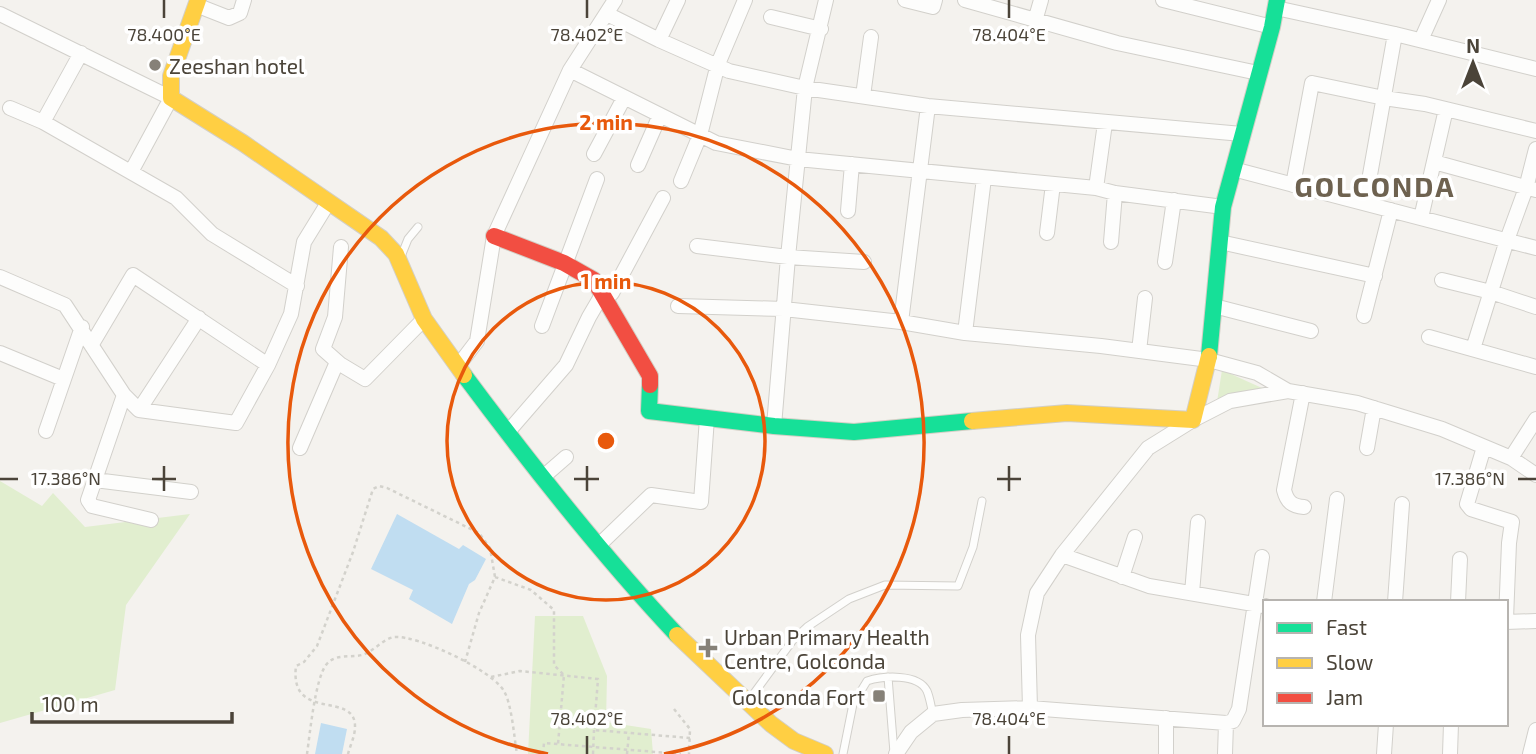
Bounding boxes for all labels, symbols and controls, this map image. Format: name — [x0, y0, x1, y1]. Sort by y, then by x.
text: 78.400°E — [127, 23, 201, 45]
text: 78.402°E — [551, 23, 623, 45]
text: 78.404°E — [972, 23, 1046, 45]
north arrow — [1438, 28, 1508, 98]
text: N — [1466, 34, 1480, 57]
place label: Zeeshan hotel — [169, 53, 305, 78]
marker: Zeeshan hotel — [147, 57, 163, 73]
text: 2 min — [579, 109, 633, 134]
district label: GOLCONDA — [1295, 169, 1456, 203]
text: 1 min — [581, 268, 631, 293]
centre of rings — [594, 429, 618, 453]
text: 17.386°N — [31, 467, 101, 489]
text: 17.386°N — [1435, 467, 1505, 489]
legend — [1263, 600, 1508, 726]
text: Fast — [1326, 614, 1367, 639]
place label: Urban Primary Health Centre, Golconda — [724, 624, 930, 673]
marker: Urban Primary Health Centre, Golconda — [698, 638, 718, 658]
text: Slow — [1326, 649, 1373, 674]
scale bar — [32, 680, 231, 724]
place label: Golconda Fort — [732, 684, 865, 709]
text: Jam — [1326, 684, 1363, 709]
marker: Golconda Fort — [871, 688, 887, 704]
text: 100 m — [42, 691, 99, 716]
text: 78.402°E — [551, 707, 623, 729]
text: 78.404°E — [972, 707, 1046, 729]

